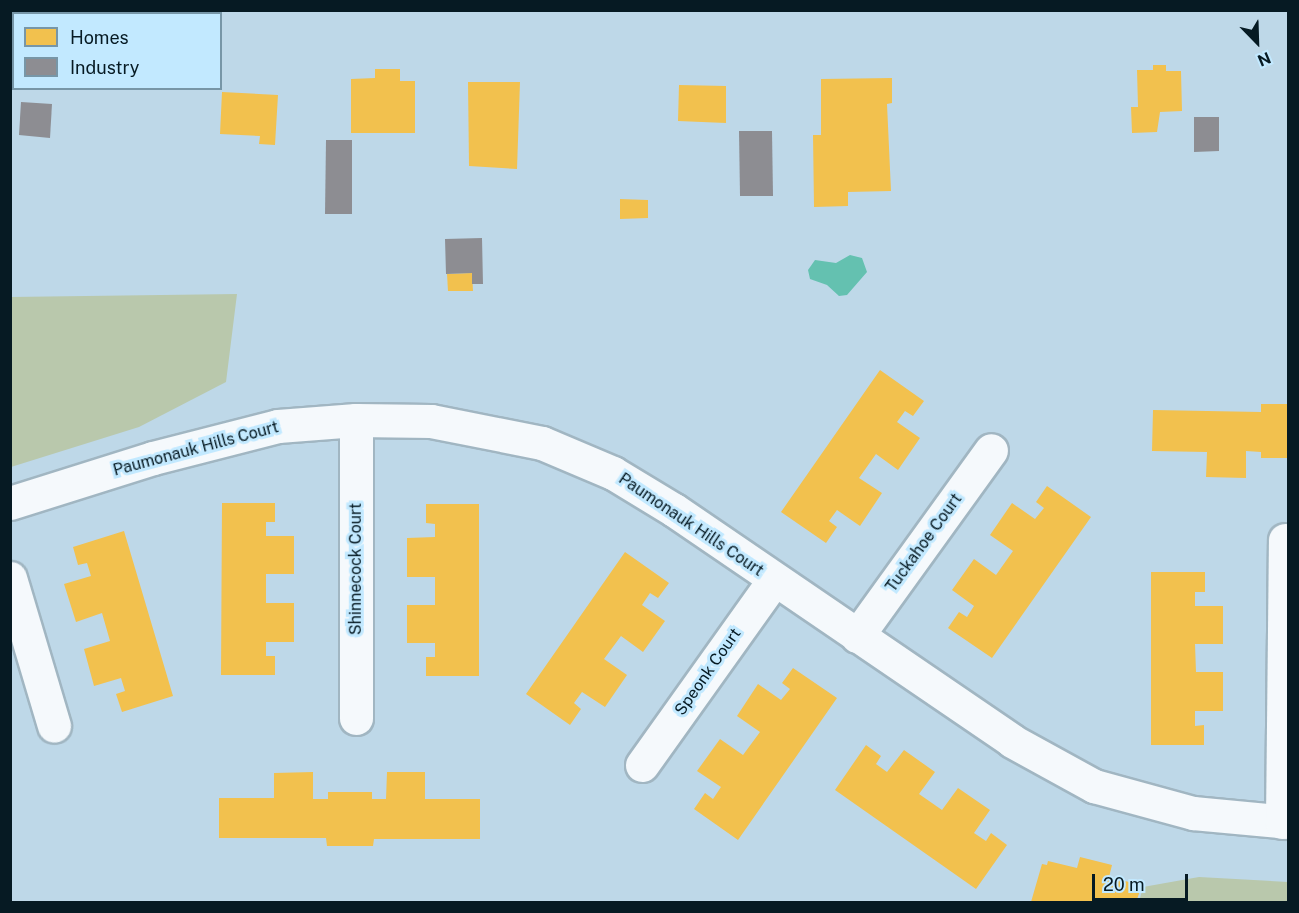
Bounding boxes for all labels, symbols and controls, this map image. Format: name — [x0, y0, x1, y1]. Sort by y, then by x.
legend — [12, 12, 222, 90]
north arrow — [1227, 12, 1287, 72]
text: Homes — [70, 27, 129, 48]
text: N — [1255, 48, 1274, 70]
text: Industry — [70, 57, 139, 78]
street label: Paumonauk Hills Court — [111, 418, 281, 480]
street label: Paumonauk Hills Court — [615, 469, 767, 581]
street label: Tuckahoe Court — [882, 490, 966, 596]
street label: Shinnecock Court — [346, 503, 366, 635]
street label: Speonk Court — [671, 625, 745, 719]
scale bar — [1095, 862, 1191, 900]
text: 20 m — [1103, 874, 1145, 895]

